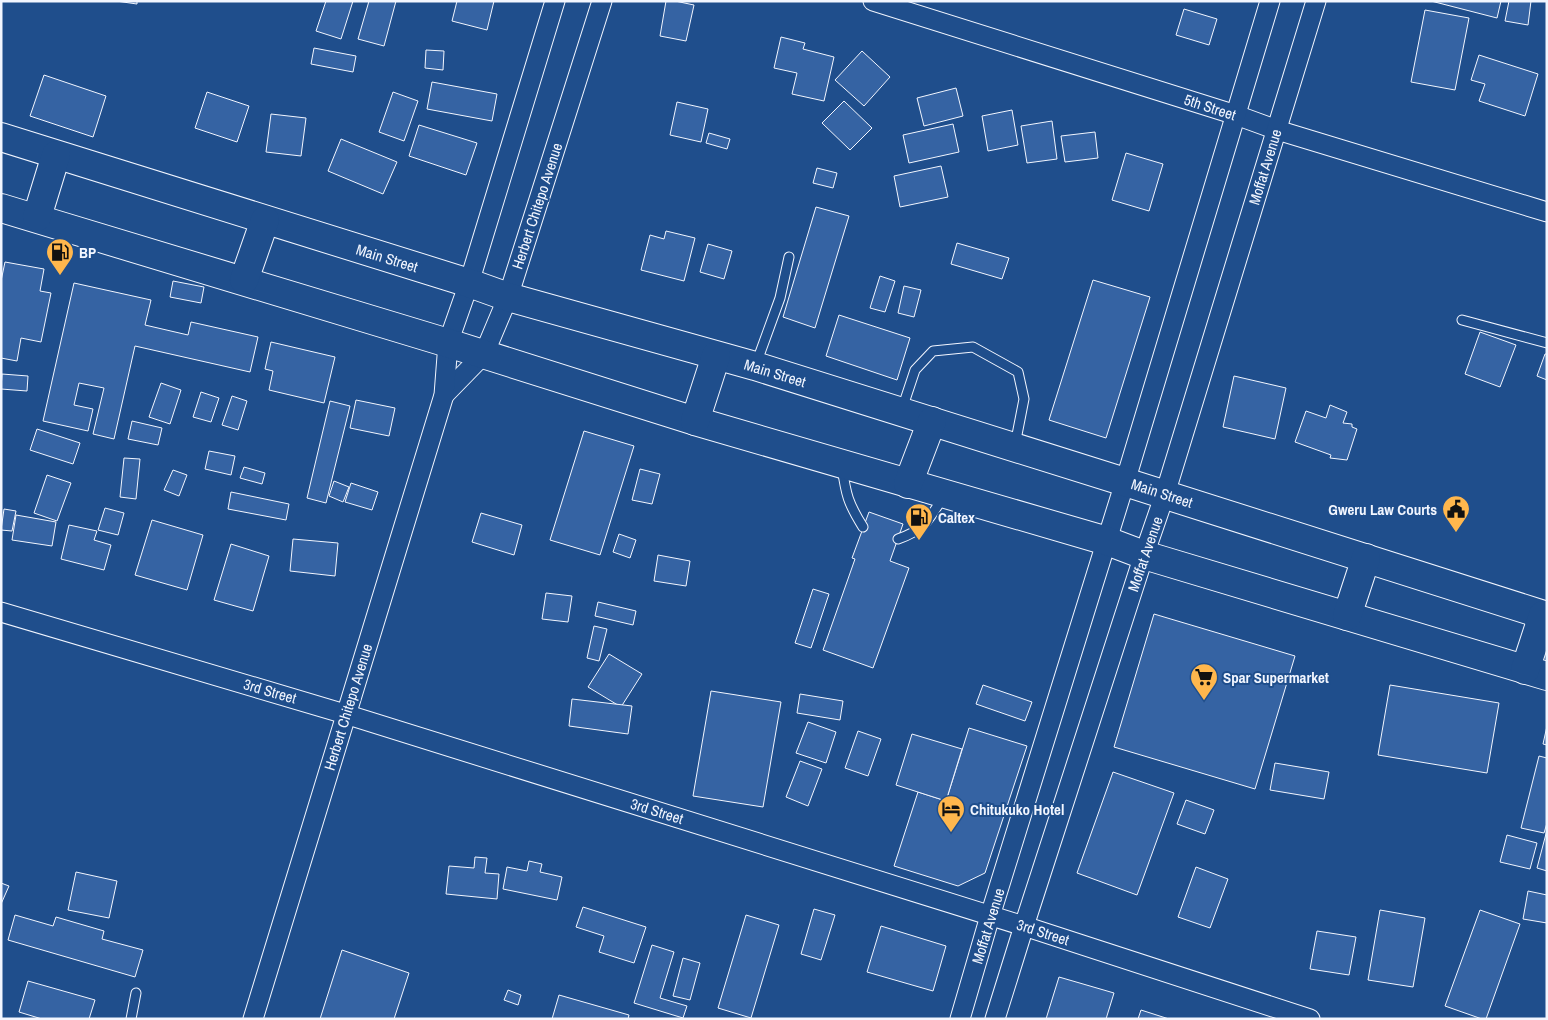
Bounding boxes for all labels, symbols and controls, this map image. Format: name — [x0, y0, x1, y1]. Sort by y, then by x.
street label: 5th Street — [1181, 89, 1239, 125]
street label: Moffat Avenue — [1244, 126, 1287, 207]
street label: Herbert Chitepo Avenue — [507, 140, 567, 272]
fuel station icon: BP — [45, 237, 75, 276]
street label: Main Street — [354, 239, 421, 278]
place label: BP — [79, 242, 96, 263]
street label: Main Street — [742, 354, 809, 393]
street label: Main Street — [1129, 473, 1196, 513]
public building icon: Gweru Law Courts — [1441, 494, 1471, 533]
place label: Gweru Law Courts — [1328, 499, 1437, 520]
fuel station icon: Caltex — [904, 502, 934, 541]
place label: Caltex — [938, 507, 975, 528]
street label: Moffat Avenue — [1122, 513, 1168, 594]
street label: Herbert Chitepo Avenue — [319, 641, 377, 773]
supermarket icon: Spar Supermarket — [1189, 662, 1219, 701]
place label: Spar Supermarket — [1223, 667, 1329, 688]
street label: 3rd Street — [241, 673, 299, 709]
street label: 3rd Street — [628, 793, 686, 829]
hotel icon: Chitukuko Hotel — [936, 794, 966, 833]
place label: Chitukuko Hotel — [970, 799, 1064, 820]
street label: Moffat Avenue — [967, 885, 1010, 966]
street label: 3rd Street — [1014, 914, 1072, 951]

